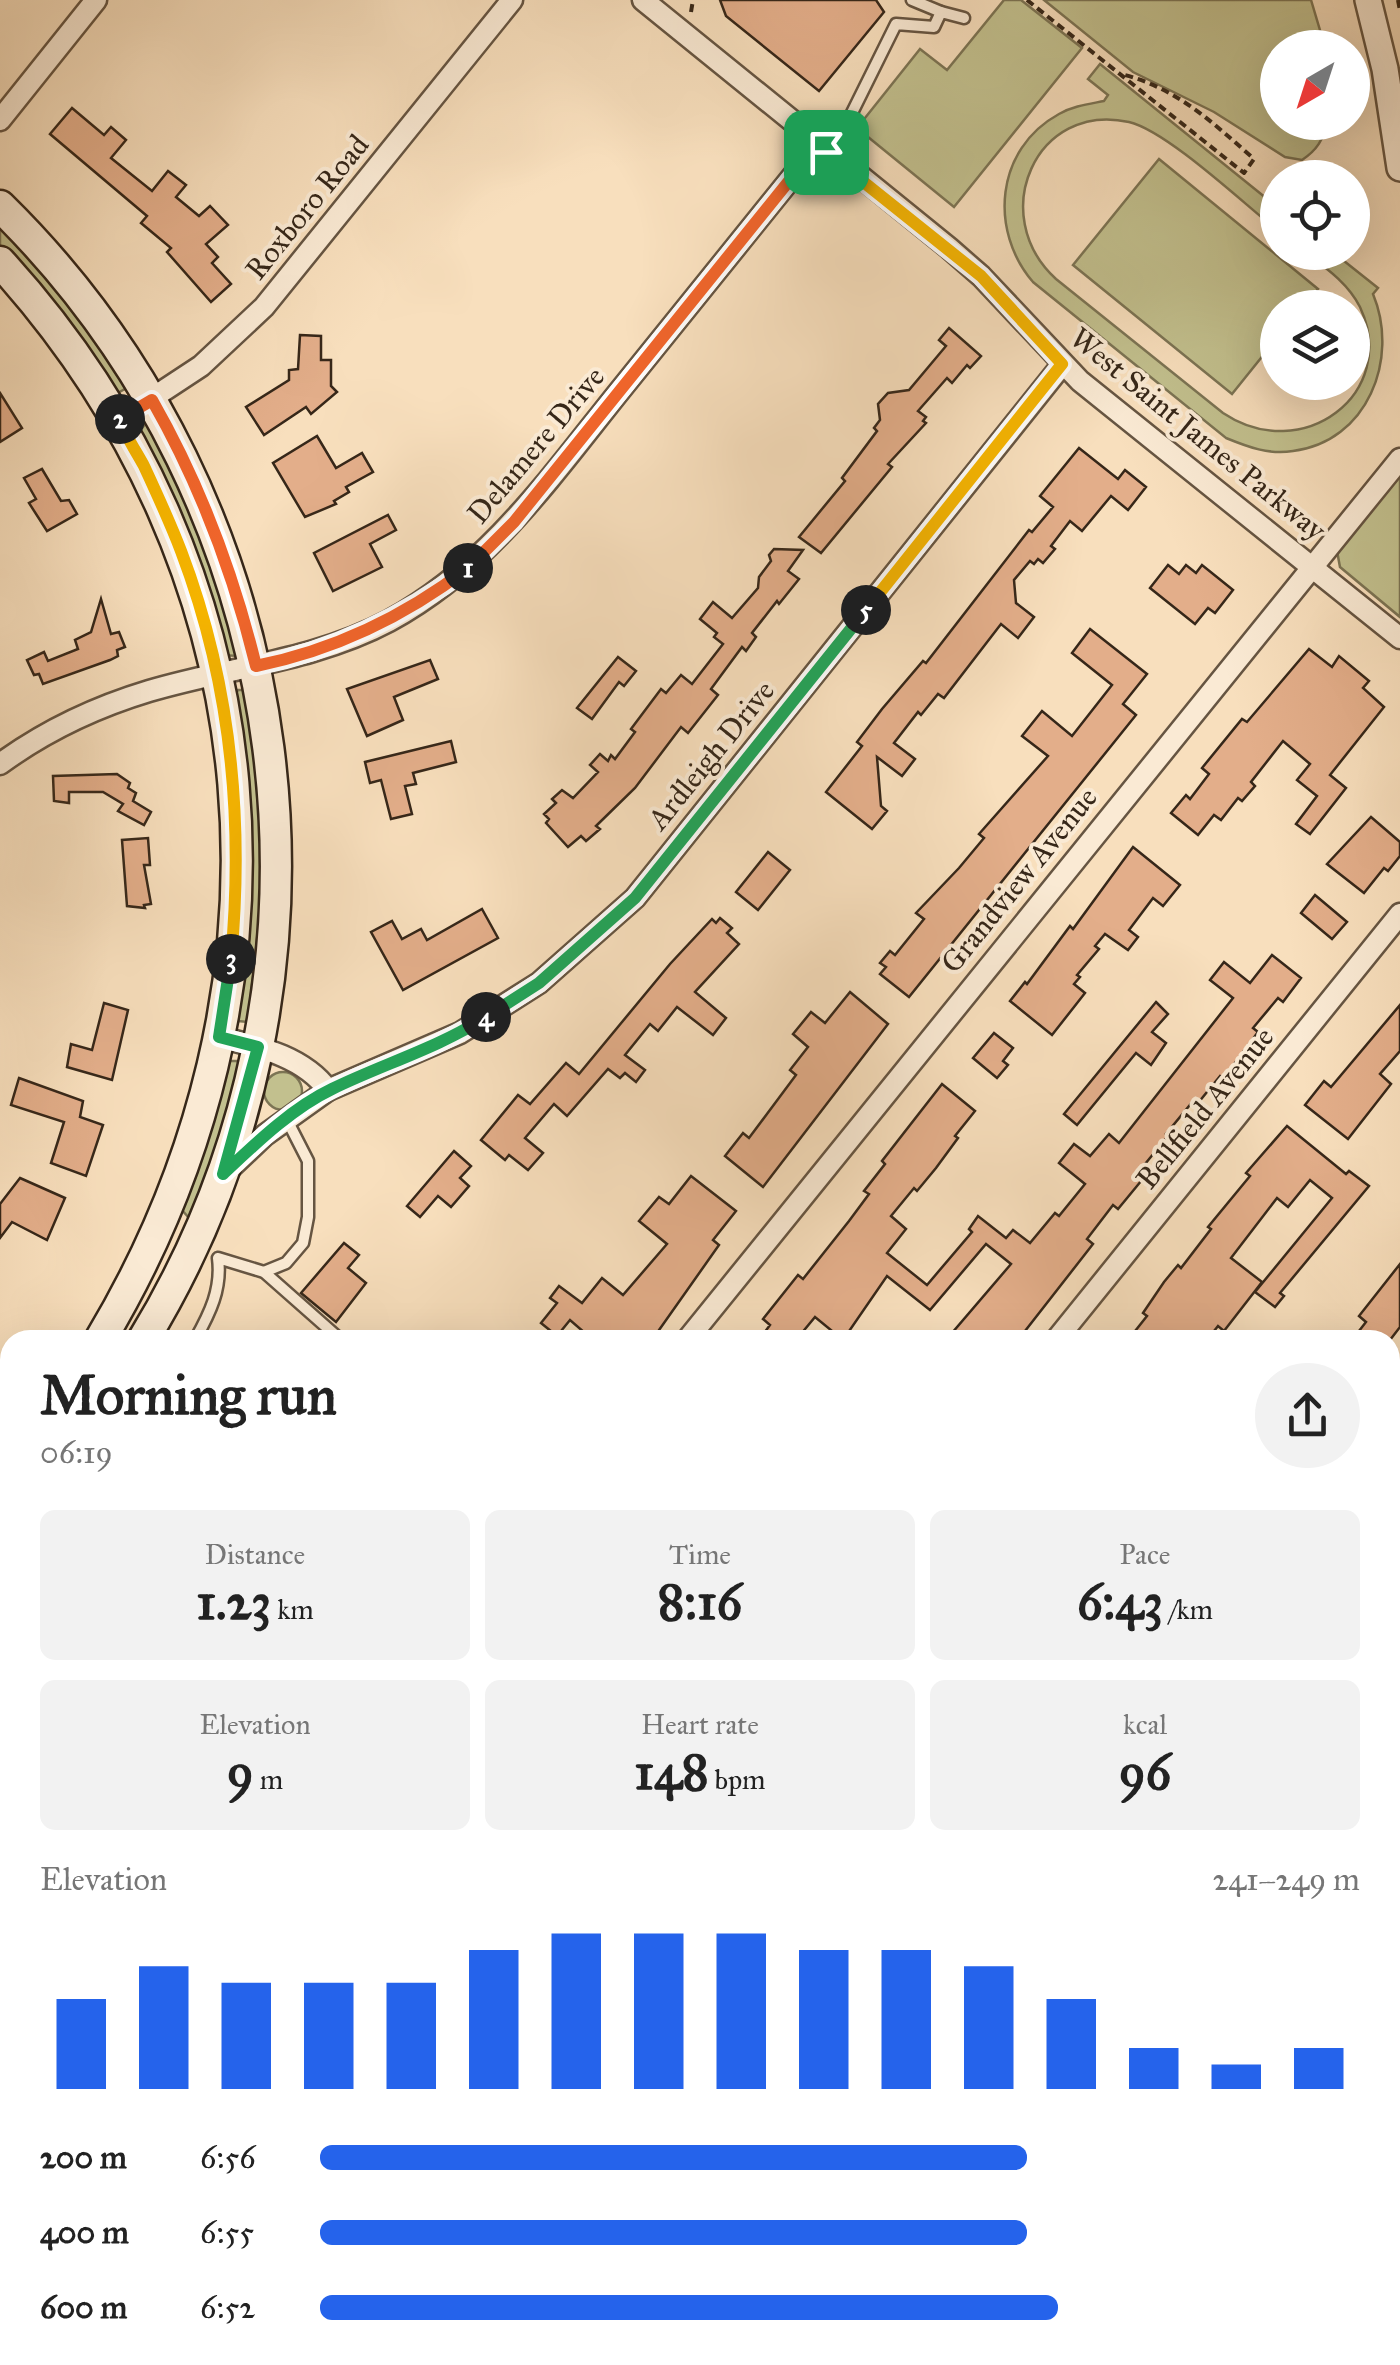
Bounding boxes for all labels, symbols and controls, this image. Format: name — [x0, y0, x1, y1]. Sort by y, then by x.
north arrow — [1260, 30, 1370, 140]
map controls — [1260, 30, 1370, 400]
pin — [784, 110, 869, 195]
icon: arrive — [799, 125, 854, 180]
street label: Roxboro Road — [238, 127, 376, 287]
button: locate — [1260, 160, 1370, 270]
button: layers — [1260, 290, 1370, 400]
street label: West Saint James Parkway — [1063, 320, 1334, 549]
street label: Delamere Drive — [460, 359, 612, 531]
pin: 2 — [95, 394, 145, 444]
text: 2 — [113, 401, 127, 436]
pin: 1 — [443, 543, 493, 593]
text: 1 — [462, 550, 474, 585]
pin: 5 — [841, 585, 891, 635]
text: 5 — [859, 592, 873, 627]
street label: Ardleigh Drive — [639, 673, 782, 838]
street label: Grandview Avenue — [933, 780, 1105, 980]
pin: 3 — [206, 934, 256, 984]
text: 3 — [225, 941, 237, 976]
pin: 4 — [461, 992, 511, 1042]
text: 4 — [478, 999, 494, 1034]
street label: Bellfield Avenue — [1129, 1020, 1281, 1196]
text: Morning run — [40, 1362, 337, 1429]
button: share — [1255, 1363, 1360, 1468]
text: 06:19 — [40, 1433, 113, 1472]
text: Distance — [205, 1537, 305, 1572]
text: Time — [669, 1537, 731, 1572]
text: Pace — [1120, 1537, 1170, 1572]
text: 1.23 — [196, 1572, 271, 1633]
text: 8:16 — [658, 1572, 742, 1633]
text: 6:43 — [1077, 1572, 1163, 1633]
text: km — [271, 1592, 314, 1627]
text: /km — [1163, 1592, 1213, 1627]
text: Elevation — [199, 1707, 311, 1742]
text: Heart rate — [641, 1707, 759, 1742]
text: kcal — [1123, 1707, 1167, 1742]
text: 9 — [227, 1742, 254, 1803]
text: 148 — [634, 1742, 709, 1803]
text: 96 — [1119, 1742, 1171, 1803]
text: m — [254, 1762, 283, 1797]
text: bpm — [709, 1762, 766, 1797]
text: Elevation — [40, 1860, 167, 1899]
text: 241–249 m — [1212, 1860, 1360, 1899]
text: 200 m — [40, 2138, 127, 2177]
text: 6:56 — [200, 2138, 256, 2177]
text: 400 m — [40, 2213, 129, 2252]
text: 6:55 — [200, 2213, 254, 2252]
text: 600 m — [40, 2288, 127, 2327]
text: 6:52 — [200, 2288, 255, 2327]

